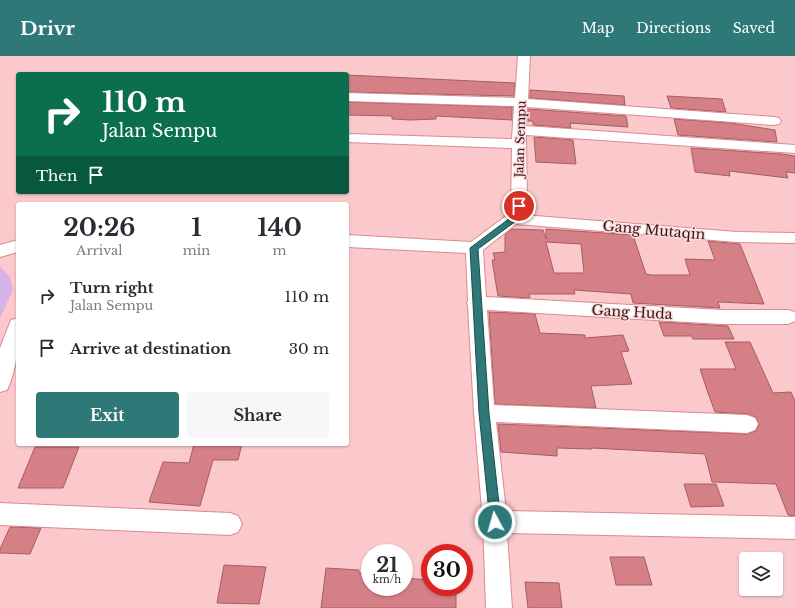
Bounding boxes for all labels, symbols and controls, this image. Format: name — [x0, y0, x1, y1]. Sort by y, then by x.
text: Drivr — [20, 17, 75, 40]
text: Map — [582, 19, 614, 37]
text: Directions — [636, 19, 711, 37]
text: Saved — [733, 19, 775, 37]
text: 110 m — [102, 85, 186, 120]
icon: right — [36, 88, 88, 140]
street label: Jalan Sempu — [511, 100, 529, 180]
text: Jalan Sempu — [102, 120, 217, 142]
icon: arrive — [85, 164, 107, 186]
text: Then — [36, 166, 77, 185]
pin — [502, 189, 536, 223]
icon: arrive — [508, 195, 530, 217]
text: 20:26 — [63, 213, 136, 242]
text: 1 — [191, 213, 202, 242]
text: 140 — [257, 213, 302, 242]
street label: Gang Mutaqin — [602, 217, 706, 243]
text: Arrival — [76, 242, 122, 259]
text: min — [183, 242, 210, 259]
text: m — [273, 242, 287, 259]
text: Turn right — [70, 278, 153, 297]
icon: right — [36, 285, 58, 307]
text: 110 m — [285, 287, 329, 306]
text: Jalan Sempu — [70, 297, 153, 314]
street label: Gang Huda — [591, 301, 673, 323]
icon: arrive — [36, 337, 58, 359]
text: Arrive at destination — [70, 339, 231, 358]
text: 30 m — [289, 339, 329, 358]
button: Exit — [36, 392, 179, 438]
button: Share — [187, 392, 329, 438]
position arrow — [474, 501, 516, 543]
speed limit sign: 30 — [421, 544, 473, 596]
map controls — [739, 552, 783, 596]
button: layers — [739, 552, 783, 596]
text: 21 — [376, 553, 398, 577]
text: km/h — [373, 573, 401, 586]

